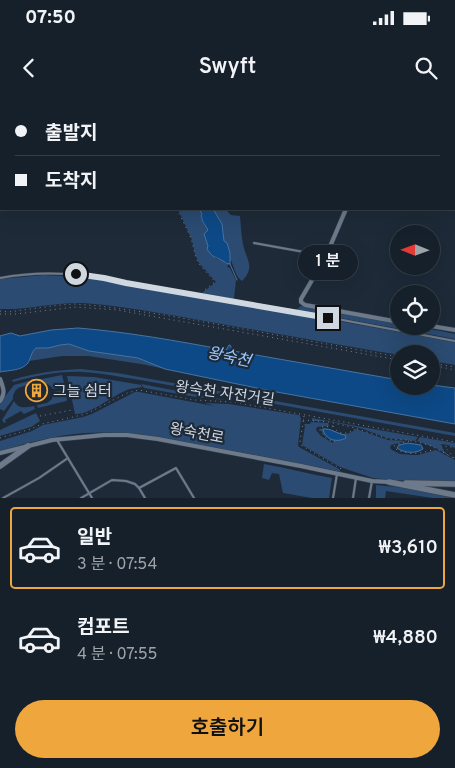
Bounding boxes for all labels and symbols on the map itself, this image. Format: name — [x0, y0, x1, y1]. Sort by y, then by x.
north arrow — [390, 225, 440, 275]
callout: 1 분 — [298, 246, 358, 280]
route start — [65, 263, 87, 285]
route end — [317, 307, 339, 329]
water label: 왕숙천 — [205, 344, 254, 373]
street label: 왕숙천 자전거길 — [174, 377, 276, 411]
building icon: 그늘 쉼터 — [25, 379, 49, 403]
place label: 그늘 쉼터 — [53, 383, 112, 402]
street label: 왕숙천로 — [168, 419, 226, 449]

